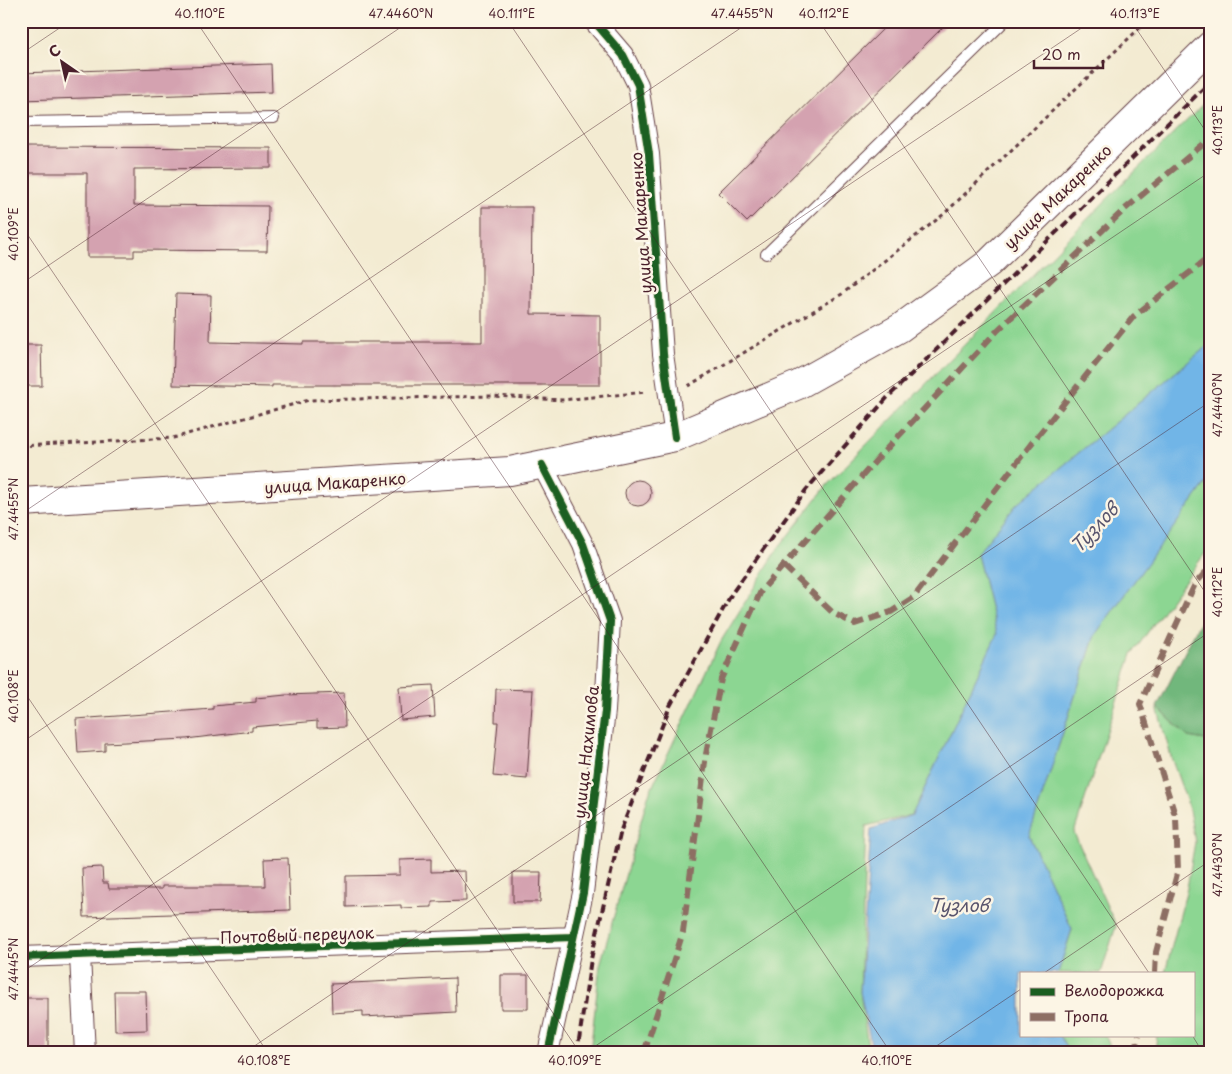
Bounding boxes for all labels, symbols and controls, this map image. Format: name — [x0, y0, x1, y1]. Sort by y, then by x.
text: 40.110°E — [175, 4, 225, 22]
text: 47.4460°N — [369, 4, 433, 22]
text: 40.111°E — [489, 4, 535, 22]
text: 47.4455°N — [711, 4, 773, 22]
text: 40.112°E — [799, 4, 849, 22]
text: 40.113°E — [1110, 4, 1160, 22]
north arrow — [38, 38, 88, 88]
scale bar — [1034, 38, 1103, 70]
text: С — [44, 39, 65, 62]
text: 20 m — [1042, 42, 1081, 65]
text: 40.113°E — [1208, 105, 1226, 155]
street label: улица Макаренко — [998, 138, 1117, 254]
street label: улица Макаренко — [623, 151, 657, 295]
text: 40.109°E — [4, 207, 22, 261]
text: 47.4440°N — [1208, 373, 1226, 437]
street label: улица Макаренко — [263, 465, 407, 499]
text: 47.4455°N — [4, 478, 22, 540]
water label: Тузлов — [1064, 494, 1126, 558]
text: 40.112°E — [1208, 567, 1226, 617]
text: 40.108°E — [4, 669, 22, 723]
street label: улица Нахимова — [566, 684, 604, 820]
text: 47.4430°N — [1208, 833, 1226, 897]
water label: Тузлов — [929, 891, 991, 918]
street label: Почтовый переулок — [219, 919, 375, 949]
text: 47.4445°N — [4, 938, 22, 1001]
legend — [1020, 972, 1194, 1036]
text: Велодорожка — [1064, 978, 1165, 1001]
text: Тропа — [1064, 1004, 1109, 1027]
text: 40.108°E — [237, 1051, 291, 1069]
text: 40.109°E — [548, 1051, 602, 1069]
text: 40.110°E — [862, 1051, 912, 1069]

